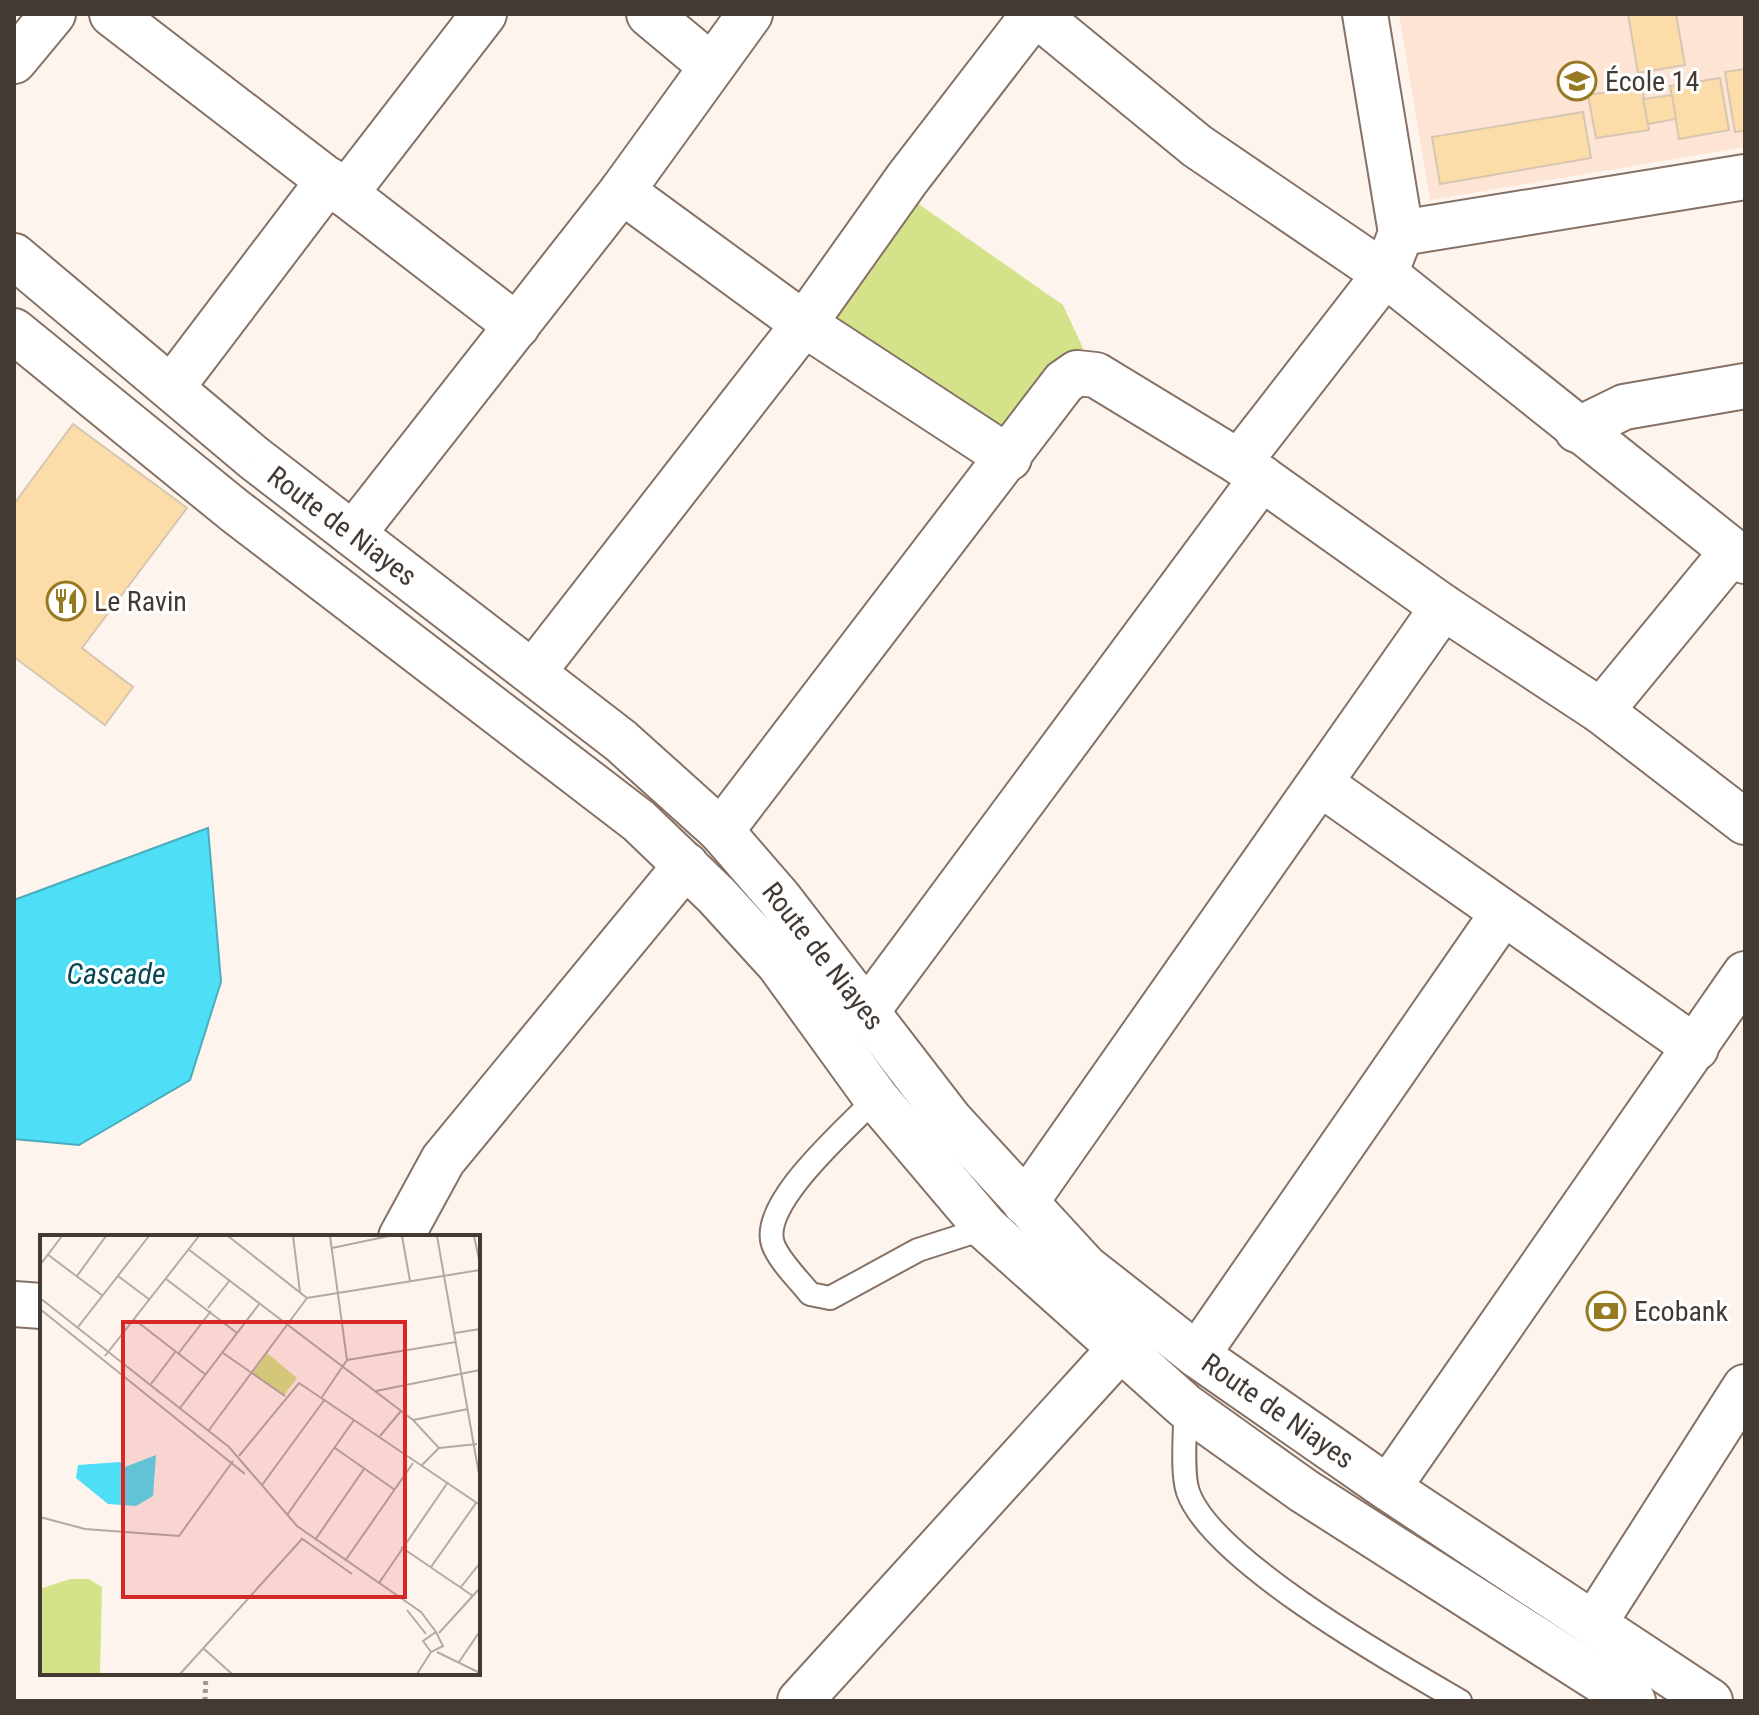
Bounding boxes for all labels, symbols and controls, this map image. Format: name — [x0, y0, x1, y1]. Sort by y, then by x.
school or university icon: École 14 — [1556, 60, 1598, 102]
place label: École 14 — [1605, 65, 1699, 98]
street label: Route de Niayes — [261, 459, 423, 593]
restaurant icon: Le Ravin — [45, 580, 87, 622]
place label: Le Ravin — [94, 585, 187, 618]
street label: Route de Niayes — [755, 876, 891, 1036]
water label: Cascade — [66, 956, 166, 991]
inset map — [40, 1235, 480, 1675]
bank icon: Ecobank — [1585, 1290, 1627, 1332]
place label: Ecobank — [1634, 1295, 1728, 1328]
street label: Route de Niayes — [1196, 1346, 1360, 1476]

